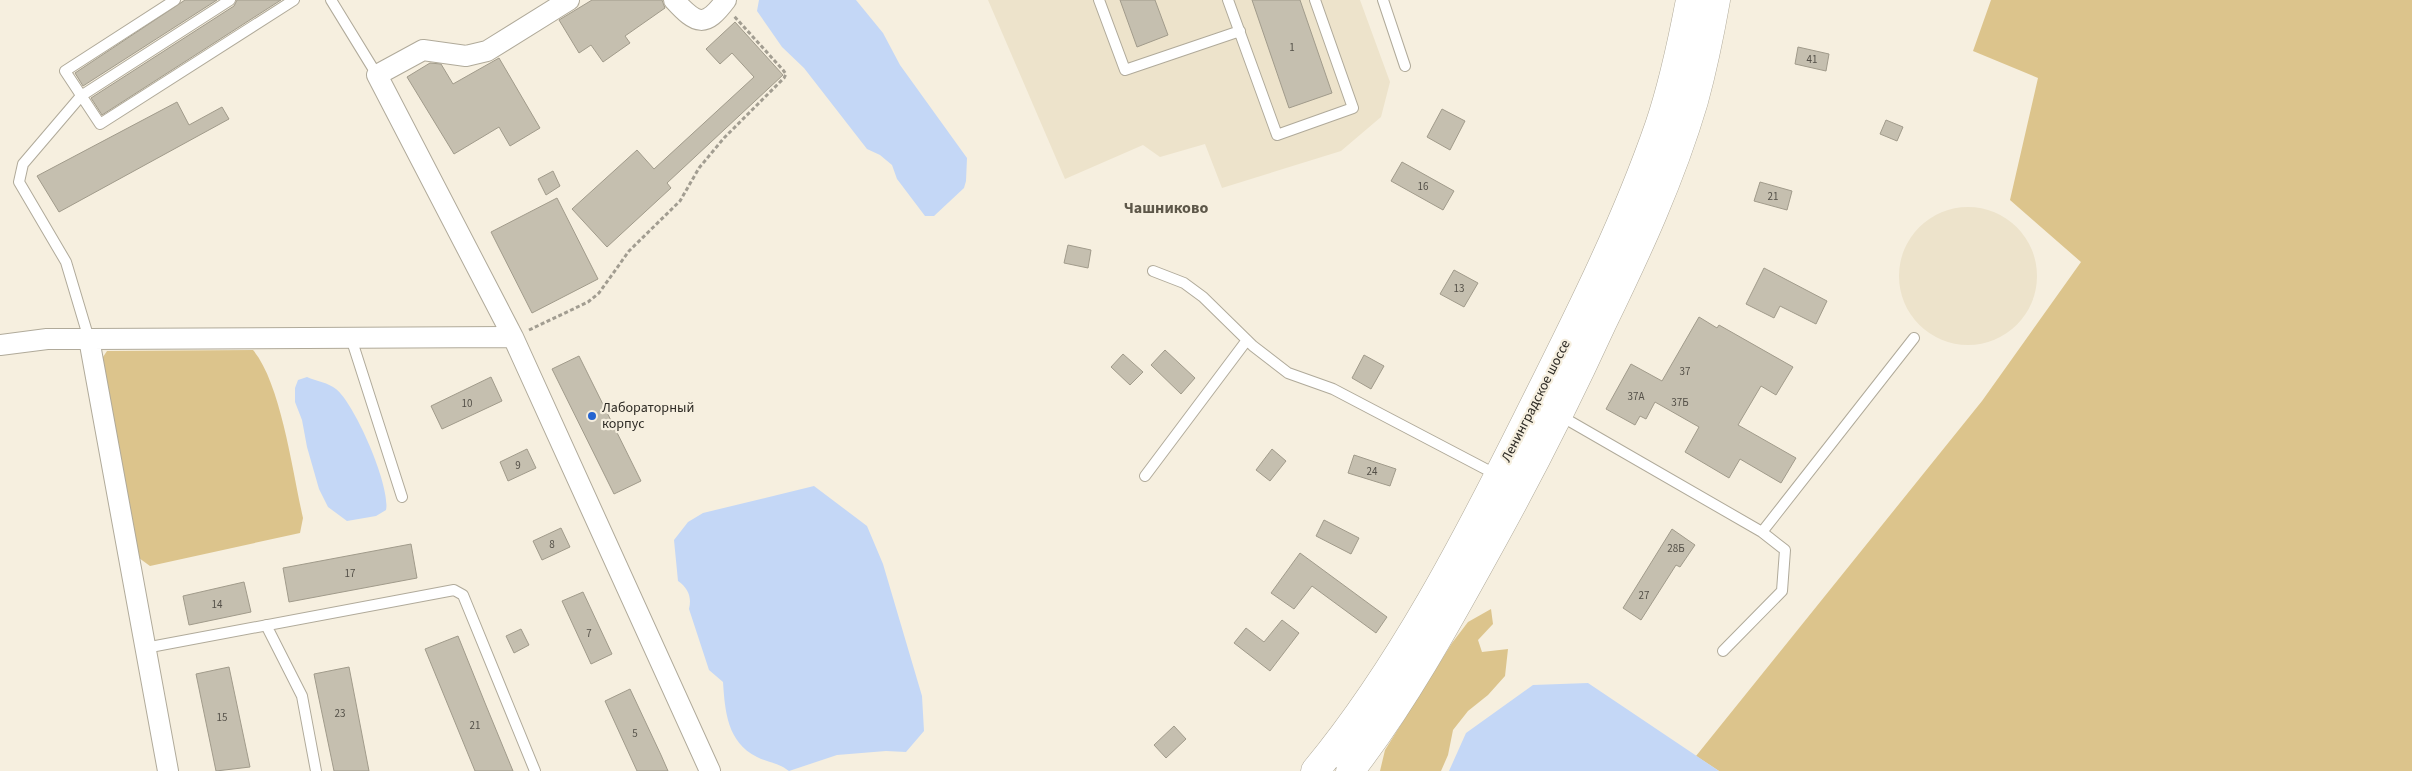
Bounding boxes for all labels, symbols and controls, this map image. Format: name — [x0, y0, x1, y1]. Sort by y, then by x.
house number: 1 — [1289, 40, 1295, 55]
house number: 41 — [1807, 52, 1817, 67]
house number: 16 — [1418, 179, 1429, 194]
house number: 21 — [1768, 189, 1778, 204]
district label: Чашниково — [1124, 197, 1208, 219]
house number: 13 — [1454, 281, 1464, 296]
street label: Ленинградское шоссе — [1496, 336, 1576, 466]
house number: 37 — [1680, 364, 1690, 379]
house number: 37А — [1628, 389, 1644, 404]
house number: 37Б — [1671, 395, 1689, 410]
house number: 10 — [462, 396, 472, 411]
place label: Лабораторный корпус — [602, 398, 694, 434]
marker: Лабораторный корпус — [586, 410, 598, 422]
house number: 9 — [515, 458, 521, 473]
house number: 24 — [1367, 464, 1378, 479]
house number: 8 — [549, 537, 555, 552]
house number: 28Б — [1667, 541, 1685, 556]
house number: 17 — [345, 566, 355, 581]
house number: 27 — [1639, 588, 1649, 603]
house number: 14 — [212, 597, 223, 612]
house number: 7 — [586, 626, 592, 641]
house number: 23 — [335, 706, 345, 721]
house number: 15 — [217, 710, 227, 725]
house number: 21 — [470, 718, 480, 733]
house number: 5 — [632, 726, 638, 741]

